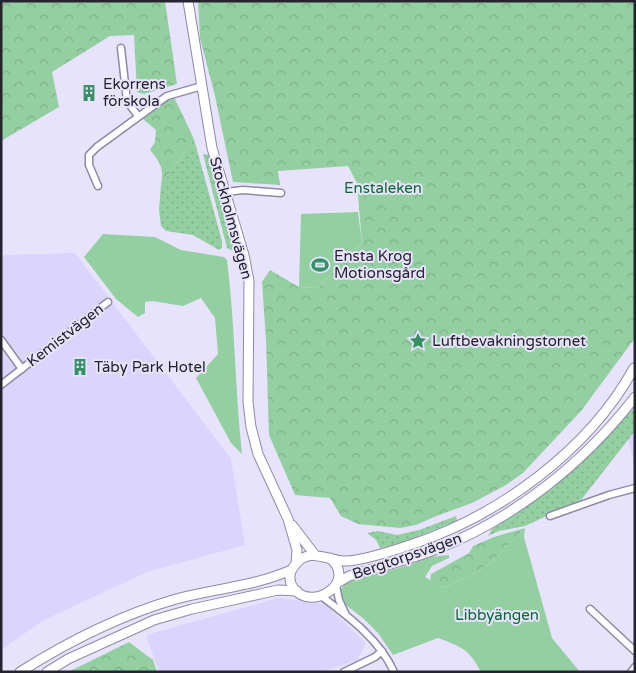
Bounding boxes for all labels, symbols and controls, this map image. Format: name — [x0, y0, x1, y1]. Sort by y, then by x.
place label: Ekorrens förskola — [103, 75, 166, 110]
building icon: Ekorrens förskola — [79, 83, 99, 103]
street label: Stockholmsvägen — [206, 155, 256, 281]
park label: Enstaleken — [344, 179, 422, 197]
place label: Ensta Krog Motionsgård — [334, 247, 425, 282]
sports icon: Ensta Krog Motionsgård — [310, 255, 330, 275]
street label: Kemistvägen — [23, 300, 107, 370]
place icon: Luftbevakningstornet — [408, 331, 428, 351]
place label: Luftbevakningstornet — [432, 332, 586, 350]
building icon: Täby Park Hotel — [70, 357, 90, 377]
place label: Täby Park Hotel — [94, 358, 206, 376]
street label: Bergtorpsvägen — [350, 529, 464, 583]
park label: Libbyängen — [455, 606, 539, 624]

